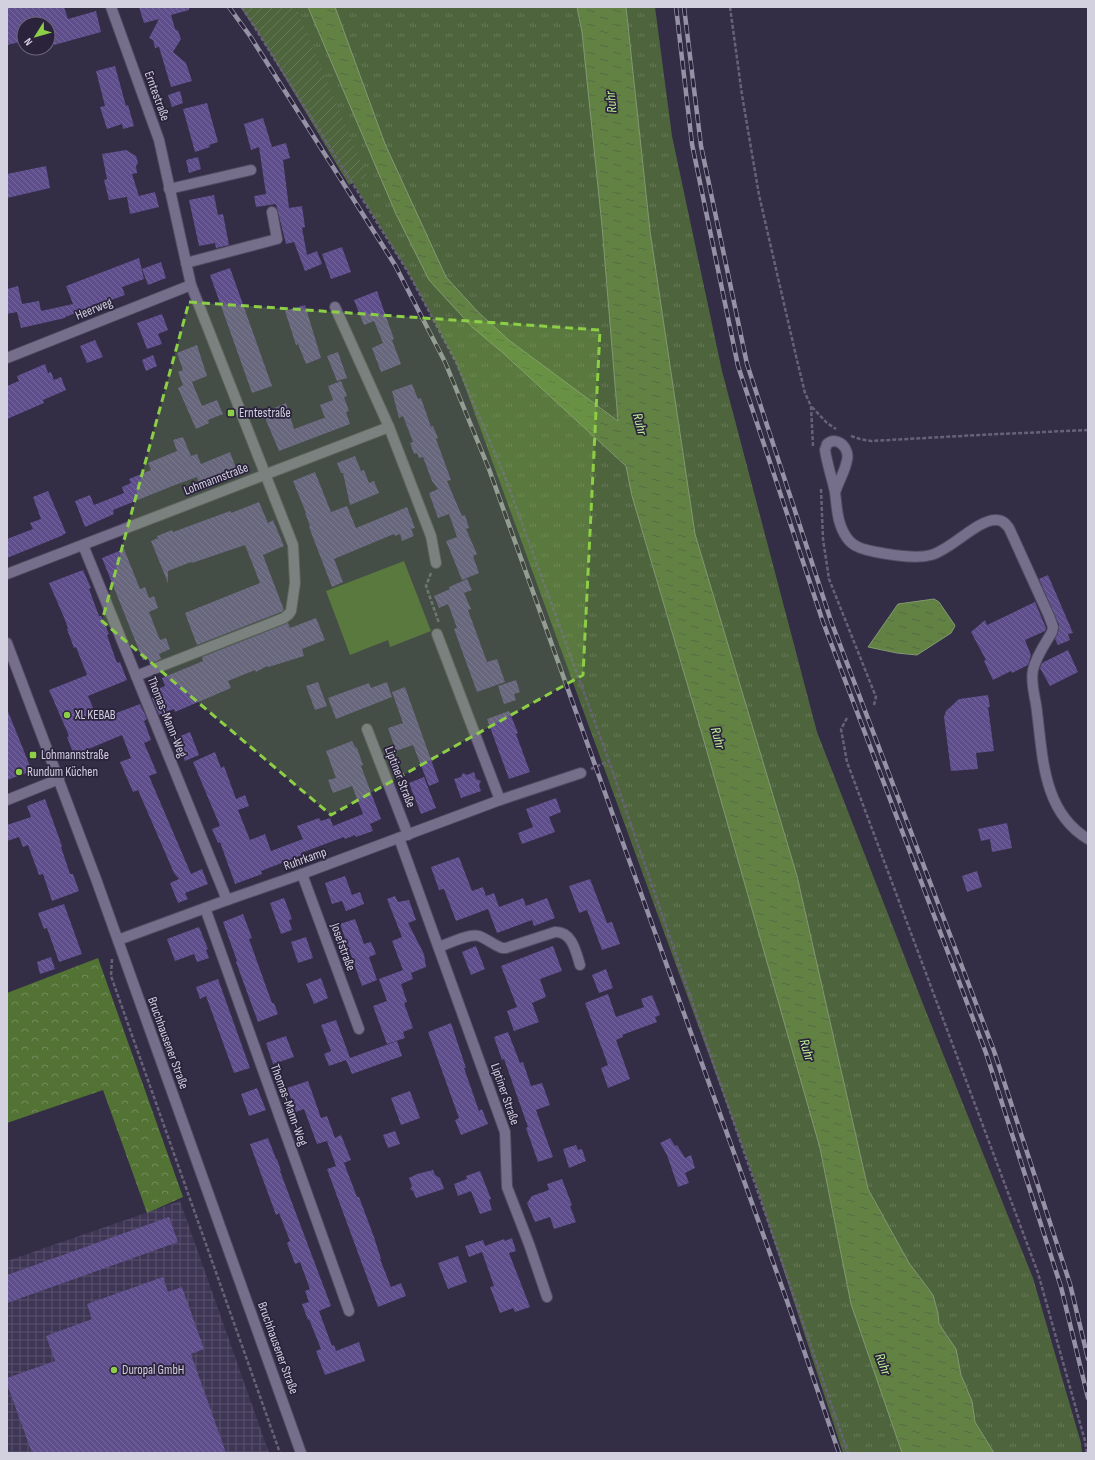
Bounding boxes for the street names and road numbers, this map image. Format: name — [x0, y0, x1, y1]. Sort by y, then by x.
street label: Erntestraße — [141, 69, 173, 123]
street label: Heerweg — [73, 294, 115, 324]
street label: Lohmannstraße — [181, 459, 251, 499]
street label: Thomas-Mann-Weg — [143, 674, 191, 760]
street label: Liptiner Straße — [381, 744, 419, 810]
street label: Ruhrkamp — [281, 844, 329, 874]
street label: Josefstraße — [327, 920, 359, 973]
street label: Bruchhausener Straße — [144, 995, 192, 1091]
street label: Liptiner Straße — [487, 1061, 523, 1127]
street label: Thomas-Mann-Weg — [267, 1062, 311, 1148]
street label: Bruchhausener Straße — [254, 1300, 302, 1396]

